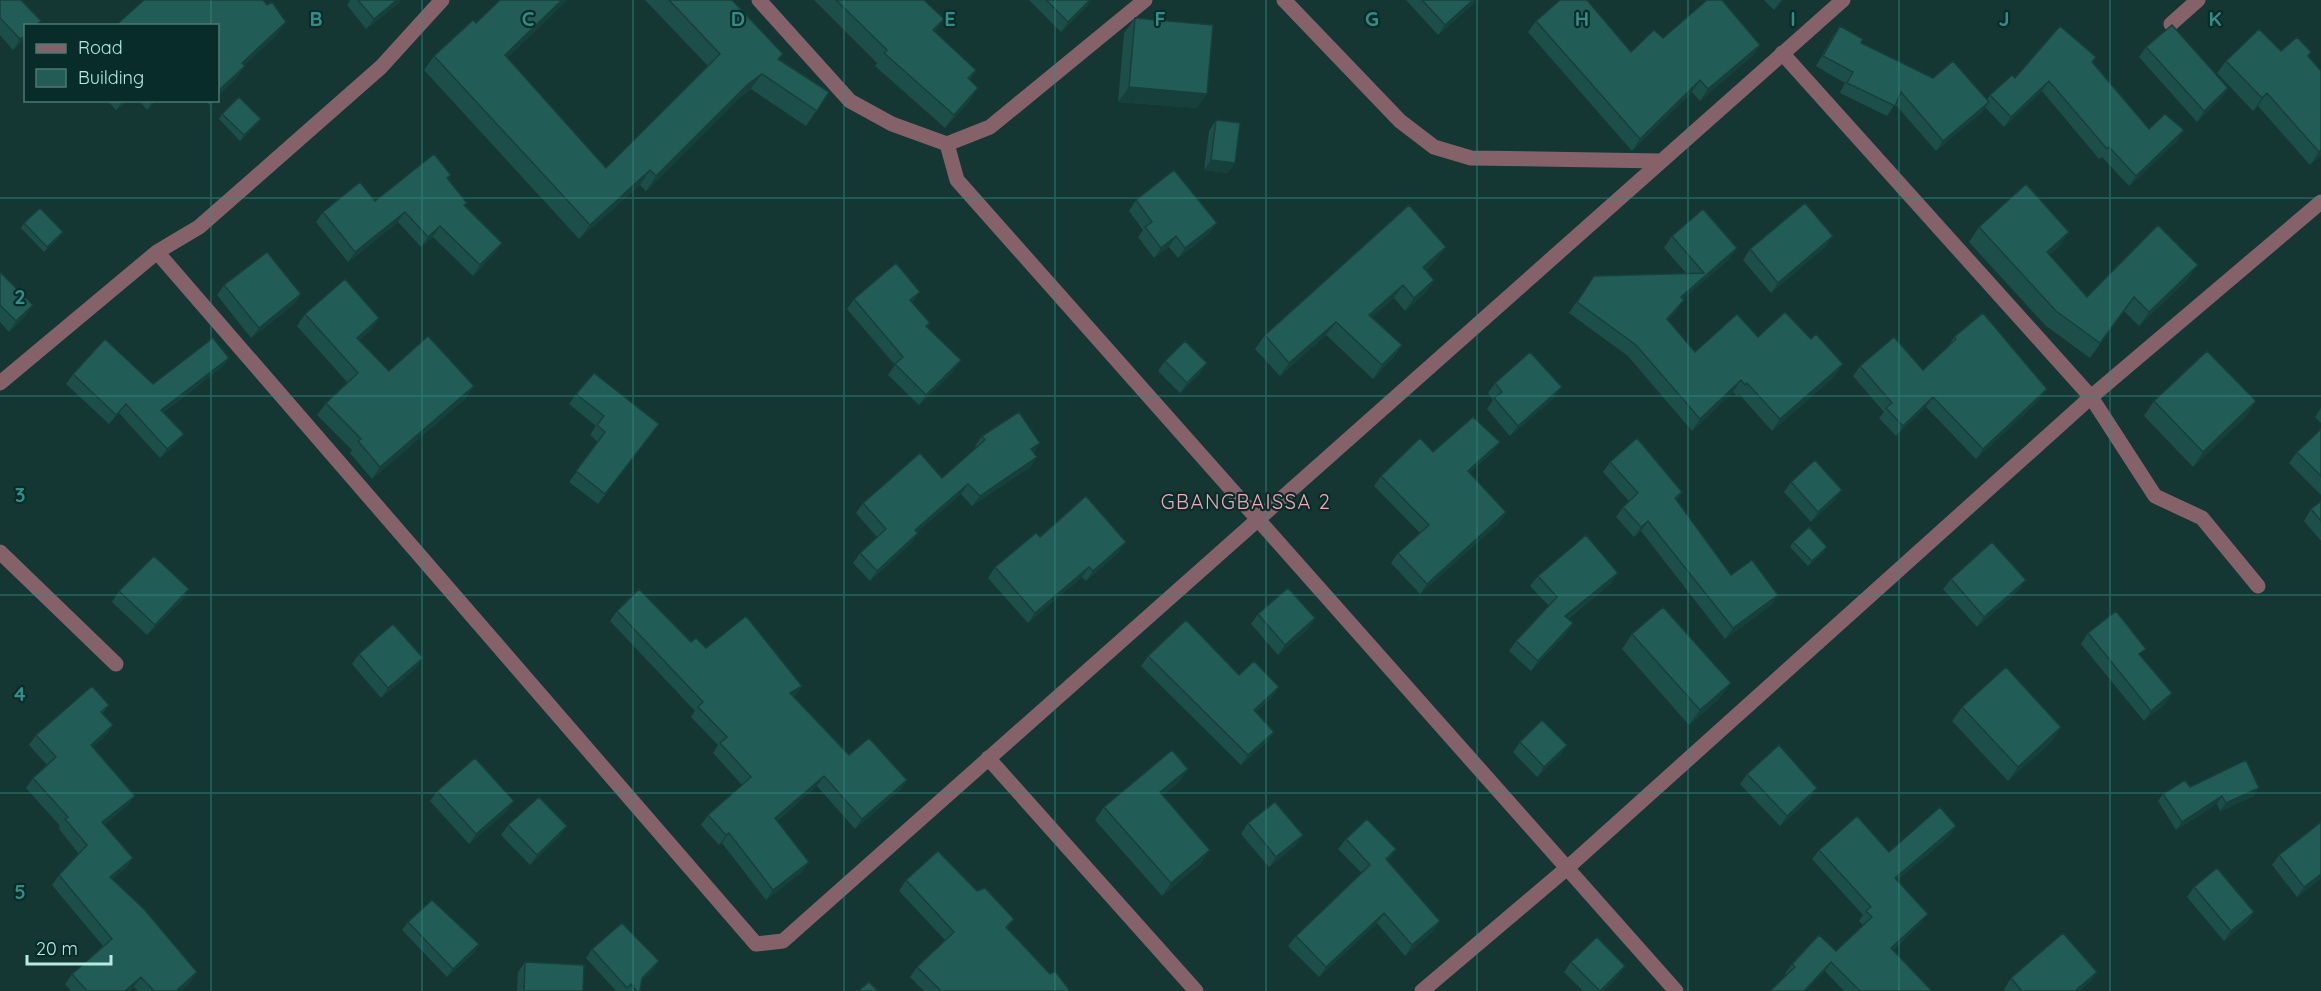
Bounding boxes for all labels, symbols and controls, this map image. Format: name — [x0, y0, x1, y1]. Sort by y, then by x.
text: B — [309, 6, 323, 31]
text: C — [522, 6, 535, 31]
text: D — [731, 6, 745, 31]
text: E — [944, 6, 956, 31]
text: F — [1154, 6, 1166, 31]
text: G — [1365, 6, 1379, 31]
text: H — [1575, 6, 1589, 31]
text: I — [1790, 6, 1796, 31]
text: J — [1998, 6, 2010, 31]
text: K — [2208, 6, 2222, 31]
legend — [24, 24, 219, 102]
text: Road — [78, 36, 123, 59]
text: Building — [78, 66, 144, 89]
text: 2 — [14, 284, 26, 309]
text: 3 — [15, 482, 25, 507]
district label: GBANGBAISSA 2 — [1161, 489, 1331, 514]
text: 4 — [14, 681, 26, 706]
text: 5 — [14, 879, 26, 904]
scale bar — [27, 928, 111, 966]
text: 20 m — [36, 937, 78, 960]

